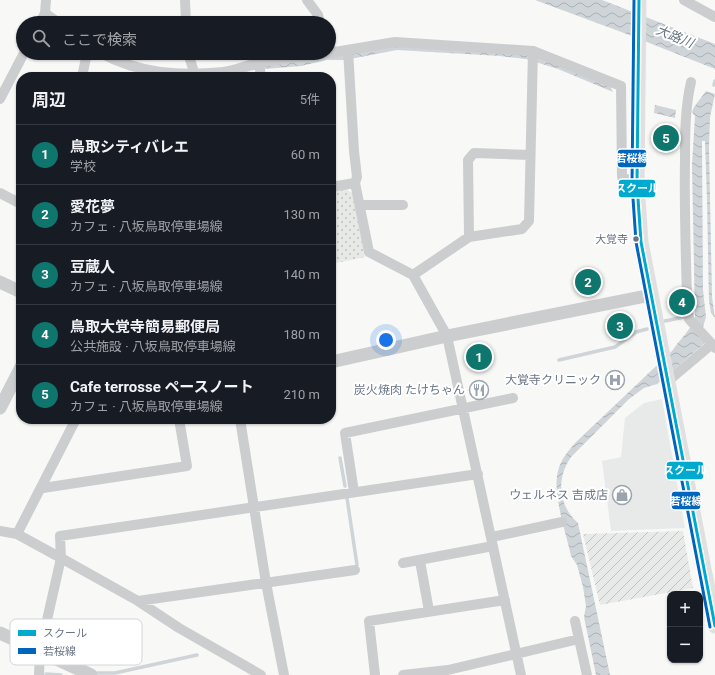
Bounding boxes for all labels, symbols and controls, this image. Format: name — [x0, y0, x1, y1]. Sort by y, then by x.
search box — [16, 16, 336, 60]
water label: 大路川 — [654, 22, 698, 51]
icon: search — [30, 27, 52, 49]
text: ここで検索 — [62, 31, 137, 49]
text: 周辺 — [32, 90, 66, 110]
text: 5件 — [300, 92, 320, 107]
pin: 5 — [653, 123, 679, 153]
text: 鳥取シティバレエ — [70, 138, 189, 156]
text: 1 — [41, 147, 49, 162]
text: 60 m — [291, 147, 320, 162]
line badge: 若桜線 — [617, 149, 647, 168]
text: 若桜線 — [616, 152, 649, 165]
text: 学校 — [70, 159, 96, 174]
line badge: スクール — [618, 179, 656, 198]
text: スクール — [615, 182, 659, 195]
text: 愛花夢 — [70, 198, 115, 216]
text: 2 — [41, 207, 49, 222]
text: 130 m — [283, 207, 320, 222]
text: カフェ · 八坂鳥取停車場線 — [70, 219, 223, 234]
place label: 大覚寺 — [595, 233, 628, 246]
marker: 大覚寺 — [631, 234, 641, 244]
text: 豆蔵人 — [70, 258, 115, 276]
text: 3 — [41, 267, 49, 282]
text: 140 m — [283, 267, 320, 282]
pin: 2 — [575, 267, 601, 297]
text: カフェ · 八坂鳥取停車場線 — [70, 279, 223, 294]
pin: 4 — [669, 287, 695, 317]
pin: 3 — [607, 311, 633, 341]
text: 鳥取大覚寺簡易郵便局 — [70, 318, 220, 336]
text: 4 — [41, 327, 49, 342]
text: 180 m — [283, 327, 320, 342]
your location — [376, 330, 396, 350]
text: 公共施設 · 八坂鳥取停車場線 — [70, 339, 236, 354]
pin: 1 — [466, 342, 492, 372]
hospital icon: 大覚寺クリニック — [604, 369, 626, 391]
place label: 大覚寺クリニック — [505, 373, 601, 387]
text: Cafe terrosse ペースノート — [70, 378, 254, 396]
restaurant icon: 炭火焼肉 たけちゃん — [468, 379, 490, 401]
place label: 炭火焼肉 たけちゃん — [354, 383, 465, 397]
text: 5 — [41, 387, 49, 402]
text: 210 m — [283, 387, 320, 402]
text: カフェ · 八坂鳥取停車場線 — [70, 399, 223, 414]
line badge: スクール — [666, 461, 704, 480]
text: スクール — [663, 464, 707, 477]
shop icon: ウェルネス 吉成店 — [611, 484, 633, 506]
place label: ウェルネス 吉成店 — [509, 488, 608, 502]
line badge: 若桜線 — [671, 491, 701, 510]
text: 若桜線 — [670, 495, 703, 508]
map controls — [667, 591, 703, 663]
button: + — [667, 591, 703, 627]
legend — [10, 619, 142, 665]
text: スクール — [43, 627, 87, 640]
button: − — [667, 627, 703, 663]
text: 若桜線 — [43, 645, 76, 658]

